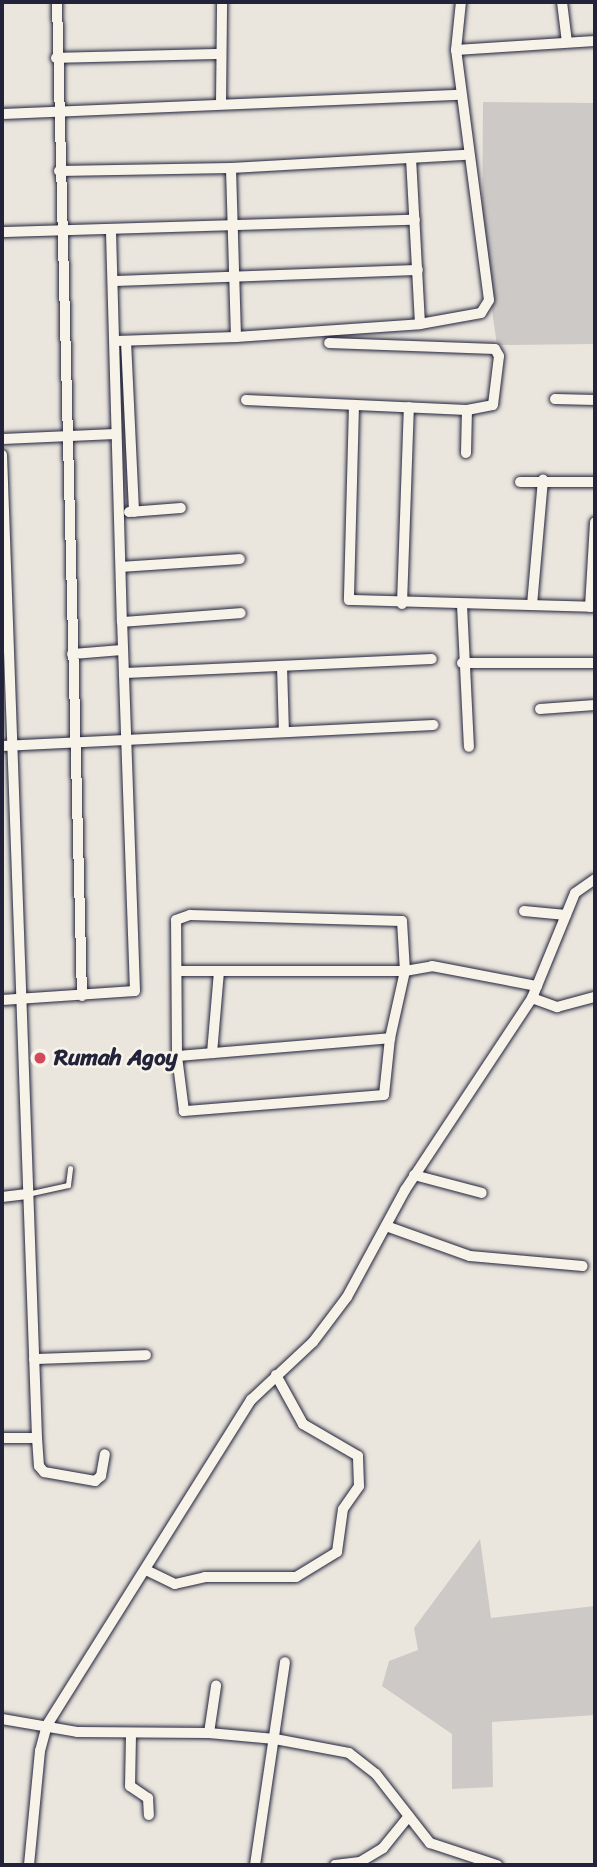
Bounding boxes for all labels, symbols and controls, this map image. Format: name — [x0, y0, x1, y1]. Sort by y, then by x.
place label: Rumah Agoy — [54, 1044, 178, 1072]
marker: Rumah Agoy — [32, 1050, 48, 1066]

